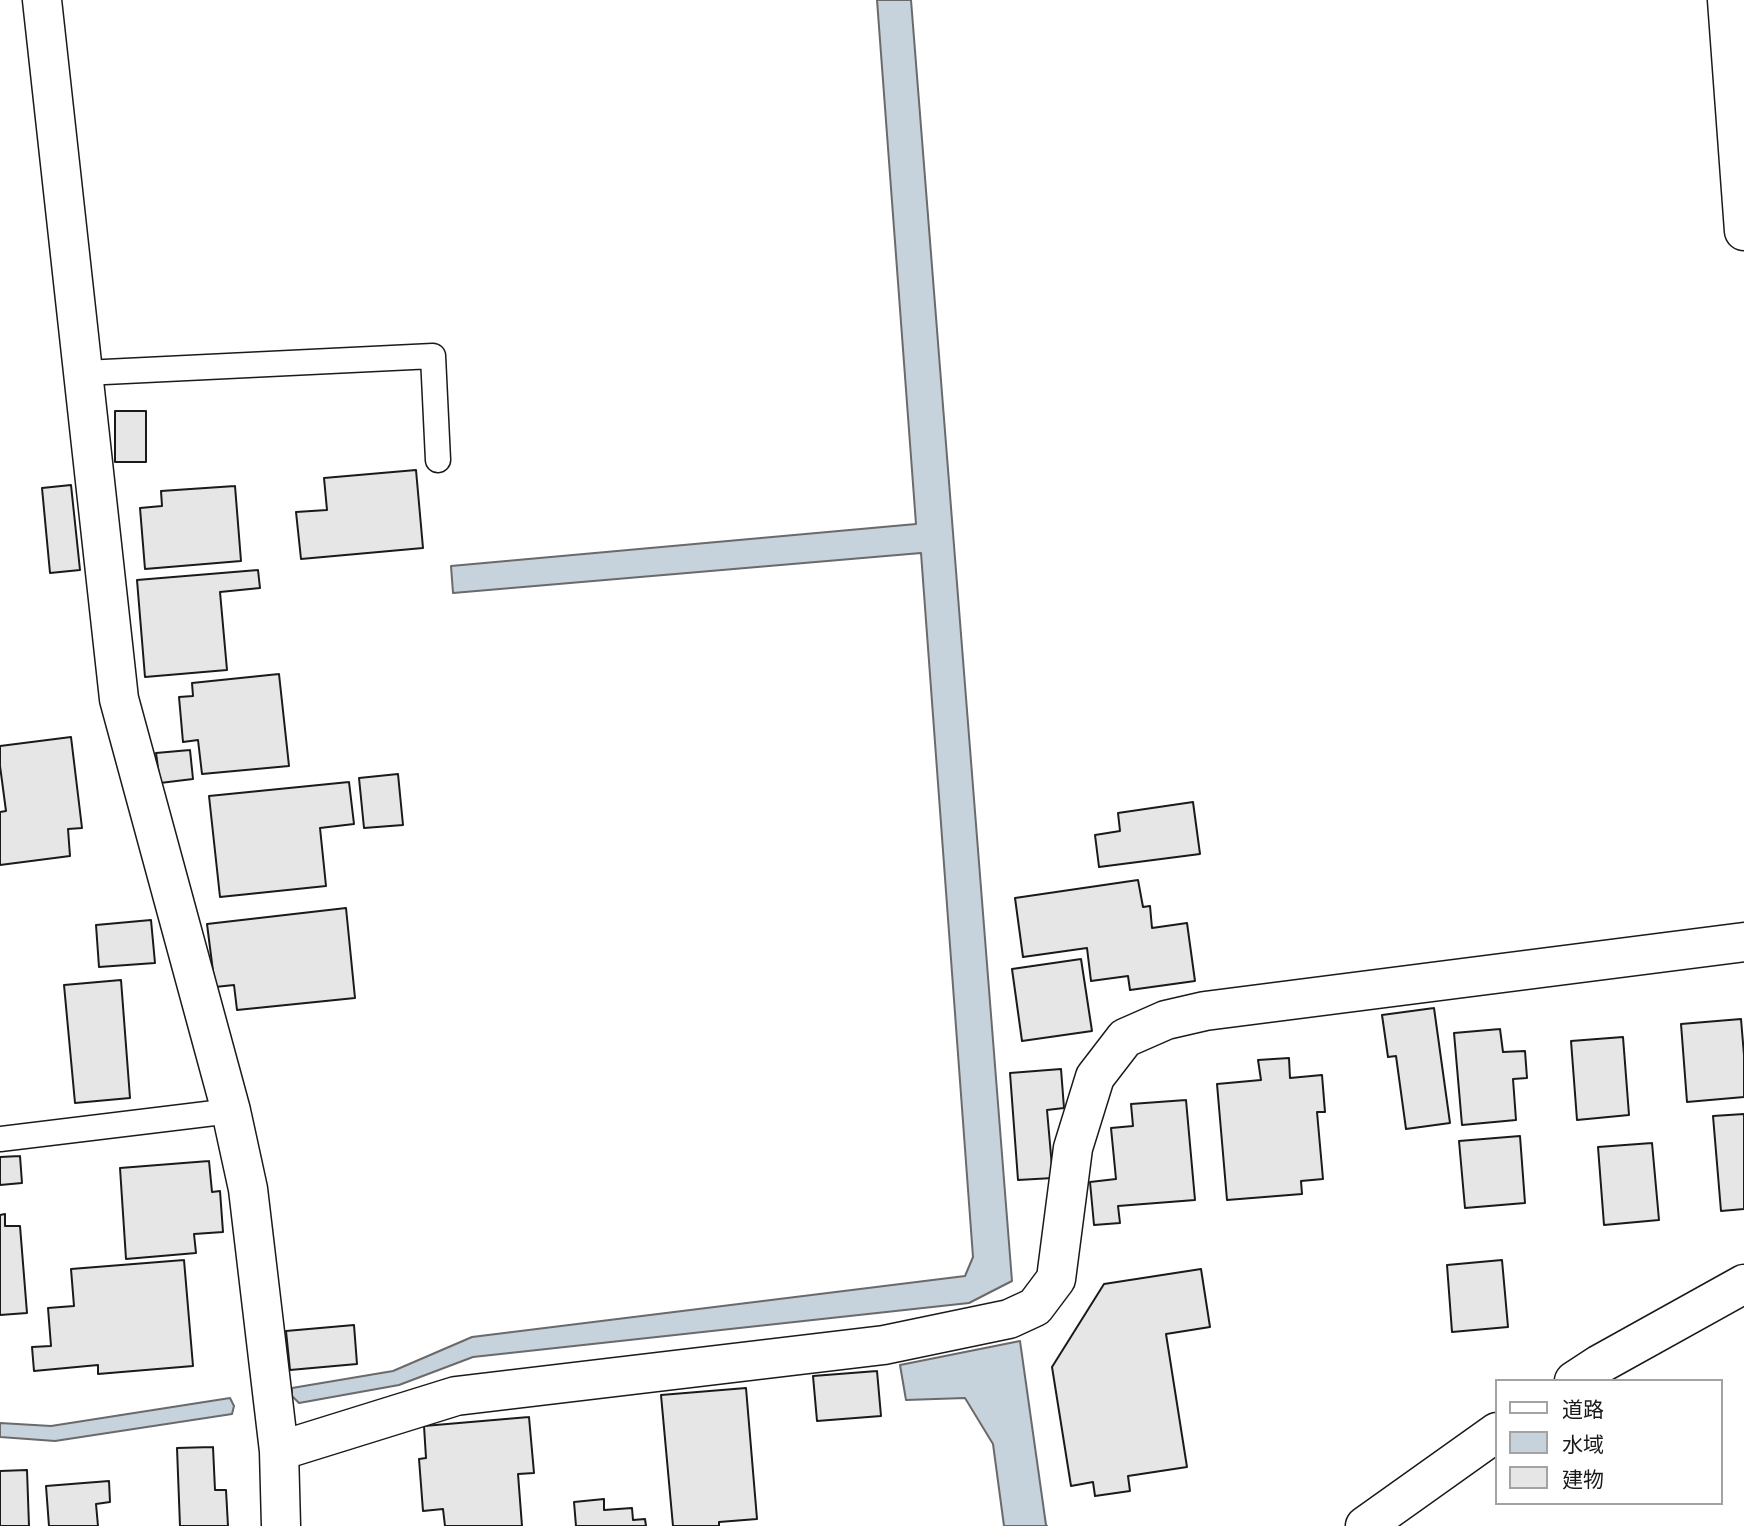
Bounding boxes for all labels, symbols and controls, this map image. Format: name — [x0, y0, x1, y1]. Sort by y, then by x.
legend — [1496, 1379, 1723, 1505]
text: 道路 — [1562, 1397, 1604, 1423]
text: 水域 — [1562, 1432, 1604, 1458]
text: 建物 — [1562, 1467, 1604, 1493]

